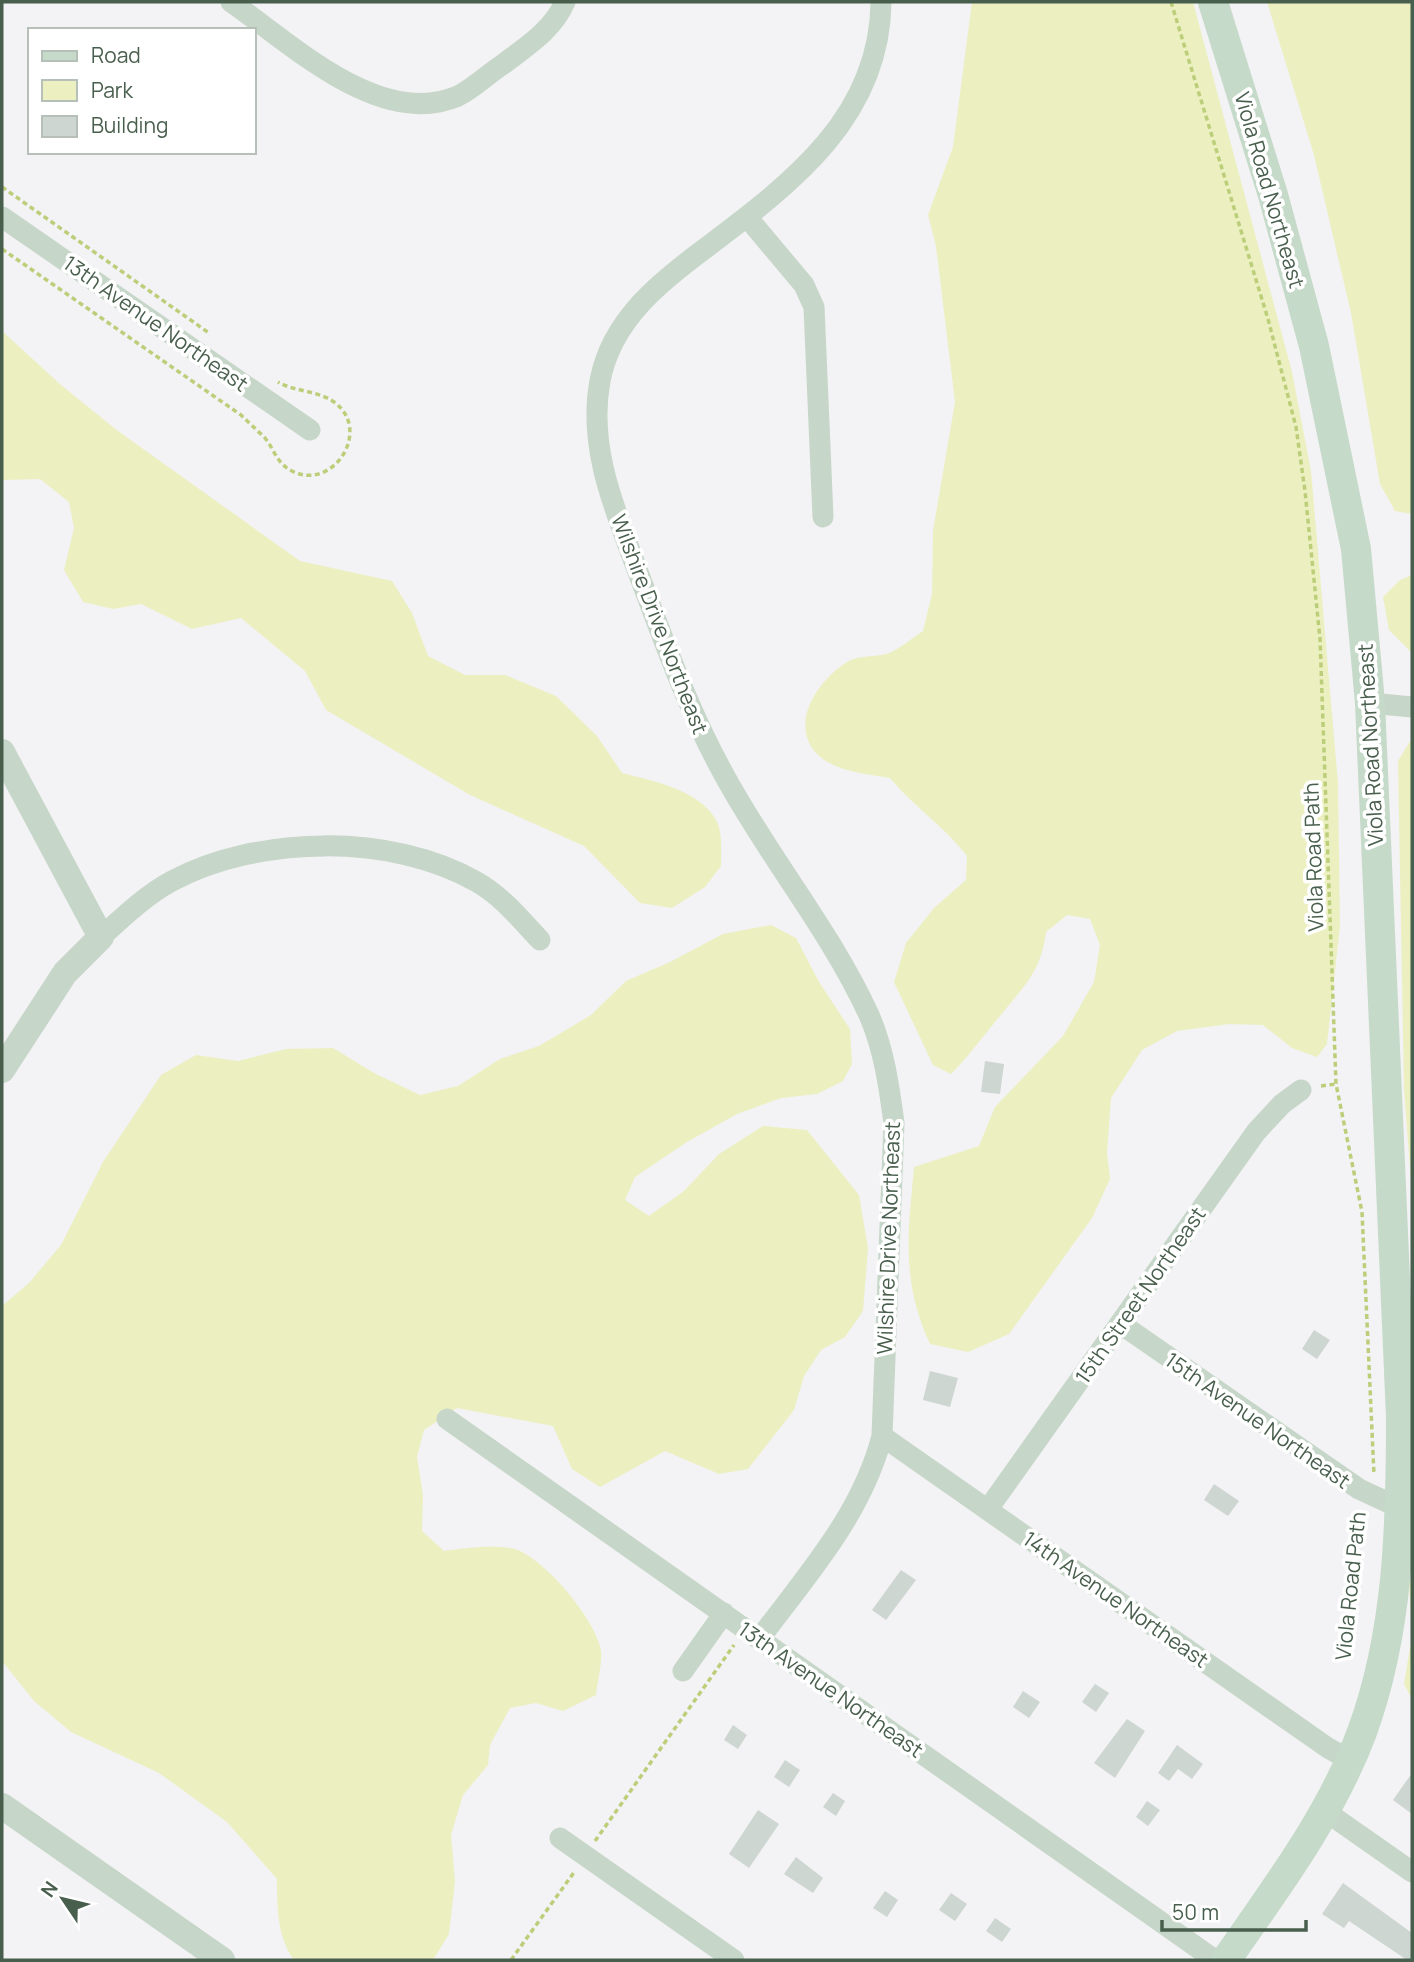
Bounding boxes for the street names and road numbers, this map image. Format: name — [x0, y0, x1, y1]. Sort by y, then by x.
street label: Viola Road Northeast — [1229, 89, 1311, 291]
street label: 13th Avenue Northeast — [58, 249, 254, 397]
street label: Wilshire Drive Northeast — [605, 510, 715, 738]
street label: Viola Road Northeast — [1351, 643, 1389, 847]
street label: Viola Road Path — [1296, 782, 1330, 932]
street label: Wilshire Drive Northeast — [870, 1121, 906, 1355]
street label: 15th Street Northeast — [1068, 1201, 1212, 1389]
street label: 15th Avenue Northeast — [1160, 1345, 1356, 1495]
street label: Viola Road Path — [1328, 1510, 1372, 1662]
street label: 14th Avenue Northeast — [1018, 1524, 1214, 1674]
street label: 13th Avenue Northeast — [733, 1615, 929, 1763]

